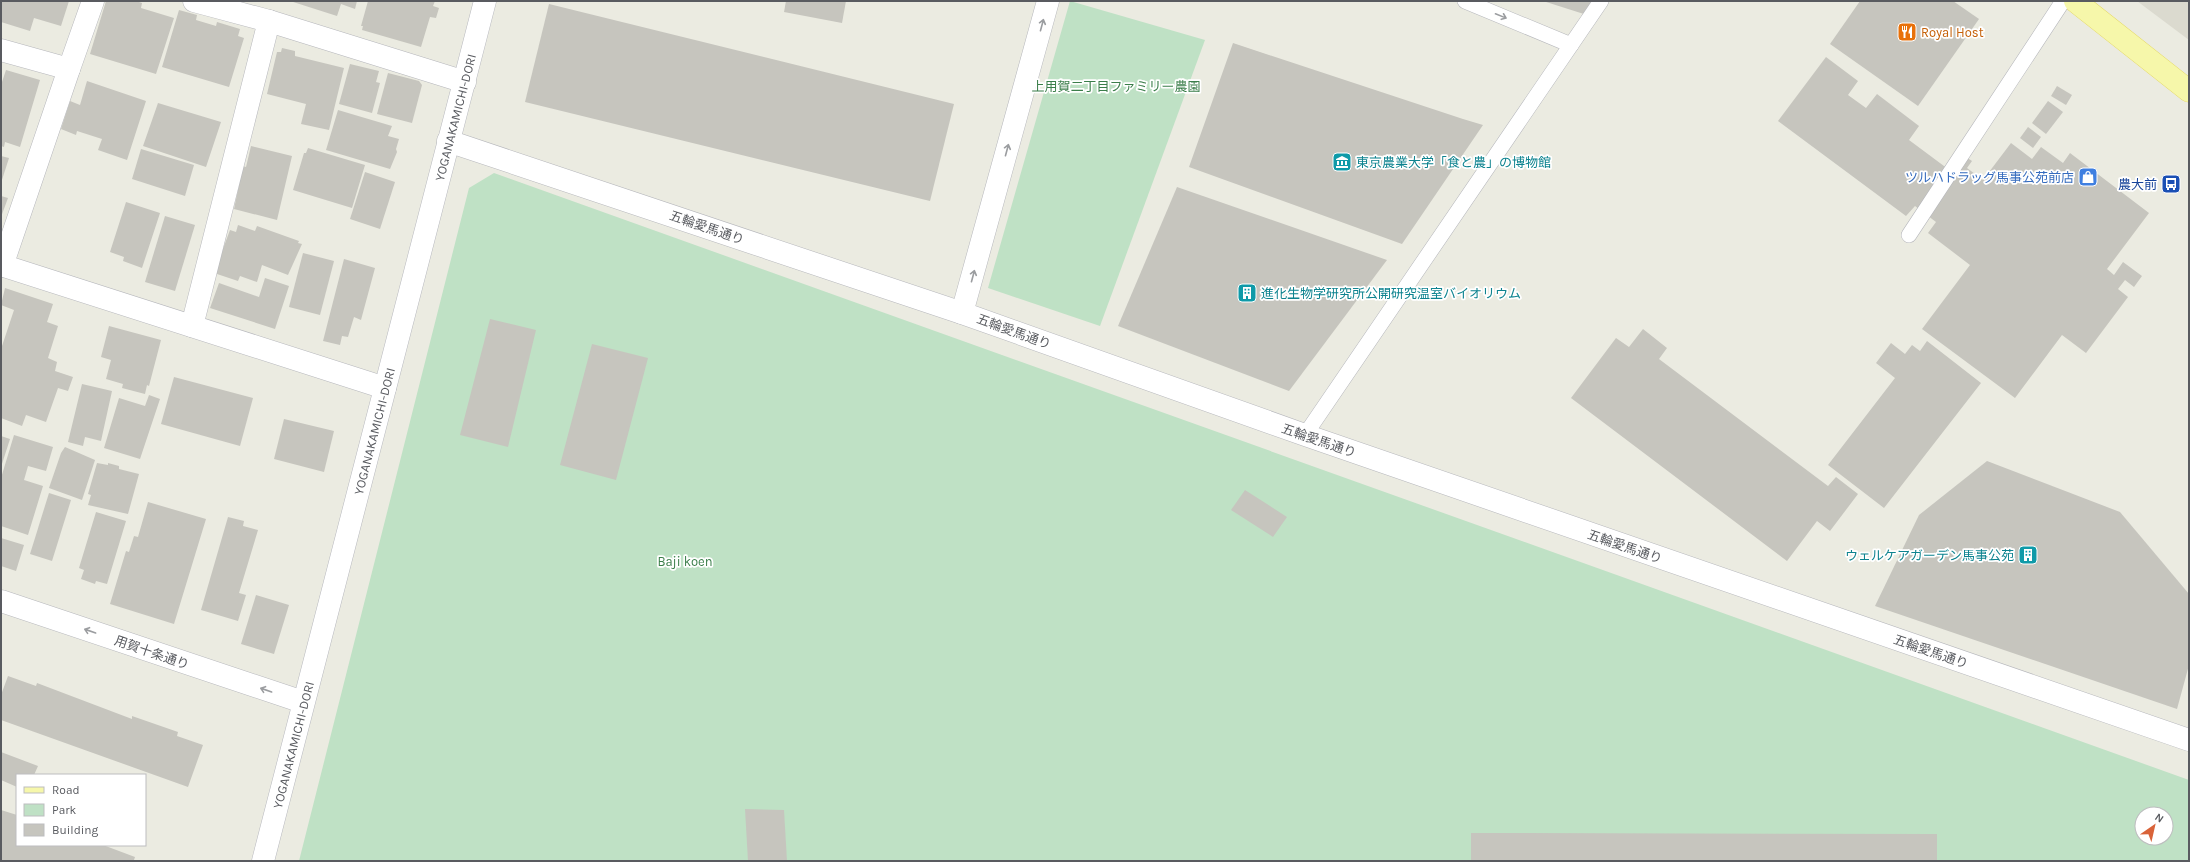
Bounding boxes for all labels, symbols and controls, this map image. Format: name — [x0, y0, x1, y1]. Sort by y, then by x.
one-way arrow — [1495, 13, 1507, 20]
one-way arrow — [1038, 19, 1046, 32]
restaurant icon: Royal Host — [1896, 21, 1918, 43]
place label: Royal Host — [1921, 25, 1984, 40]
street label: YOGANAKAMICHI-DORI — [432, 52, 479, 183]
park label: 上用賀二丁目ファミリー農園 — [1031, 79, 1201, 94]
one-way arrow — [1004, 144, 1011, 157]
museum icon: 東京農業大学「食と農」の博物館 — [1331, 151, 1353, 173]
place label: 東京農業大学「食と農」の博物館 — [1356, 155, 1551, 170]
shop icon: ツルハドラッグ馬事公苑前店 — [2077, 166, 2099, 188]
place label: ツルハドラッグ馬事公苑前店 — [1905, 170, 2074, 185]
bus stop icon: 農大前 — [2160, 173, 2182, 195]
place label: 農大前 — [2118, 177, 2157, 192]
street label: 五輪愛馬通り — [668, 208, 746, 247]
one-way arrow — [970, 269, 977, 282]
building icon: 進化生物学研究所公開研究温室バイオリウム — [1236, 282, 1258, 304]
place label: 進化生物学研究所公開研究温室バイオリウム — [1261, 286, 1521, 301]
street label: 五輪愛馬通り — [975, 311, 1053, 352]
street label: YOGANAKAMICHI-DORI — [351, 366, 398, 497]
street label: 五輪愛馬通り — [1280, 421, 1358, 460]
street label: 五輪愛馬通り — [1586, 527, 1664, 566]
building icon: ウェルケアガーデン馬事公苑 — [2017, 544, 2039, 566]
place label: ウェルケアガーデン馬事公苑 — [1845, 548, 2014, 563]
park label: Baji koen — [657, 554, 713, 569]
one-way arrow — [83, 627, 96, 634]
street label: 五輪愛馬通り — [1892, 632, 1970, 671]
street label: 用賀十条通り — [113, 633, 191, 672]
street label: YOGANAKAMICHI-DORI — [270, 680, 317, 810]
one-way arrow — [259, 686, 272, 693]
legend — [16, 774, 146, 846]
text: Road — [52, 783, 80, 797]
text: Park — [52, 803, 77, 817]
north arrow — [2134, 806, 2174, 846]
text: N — [2152, 811, 2166, 826]
text: Building — [52, 823, 99, 837]

